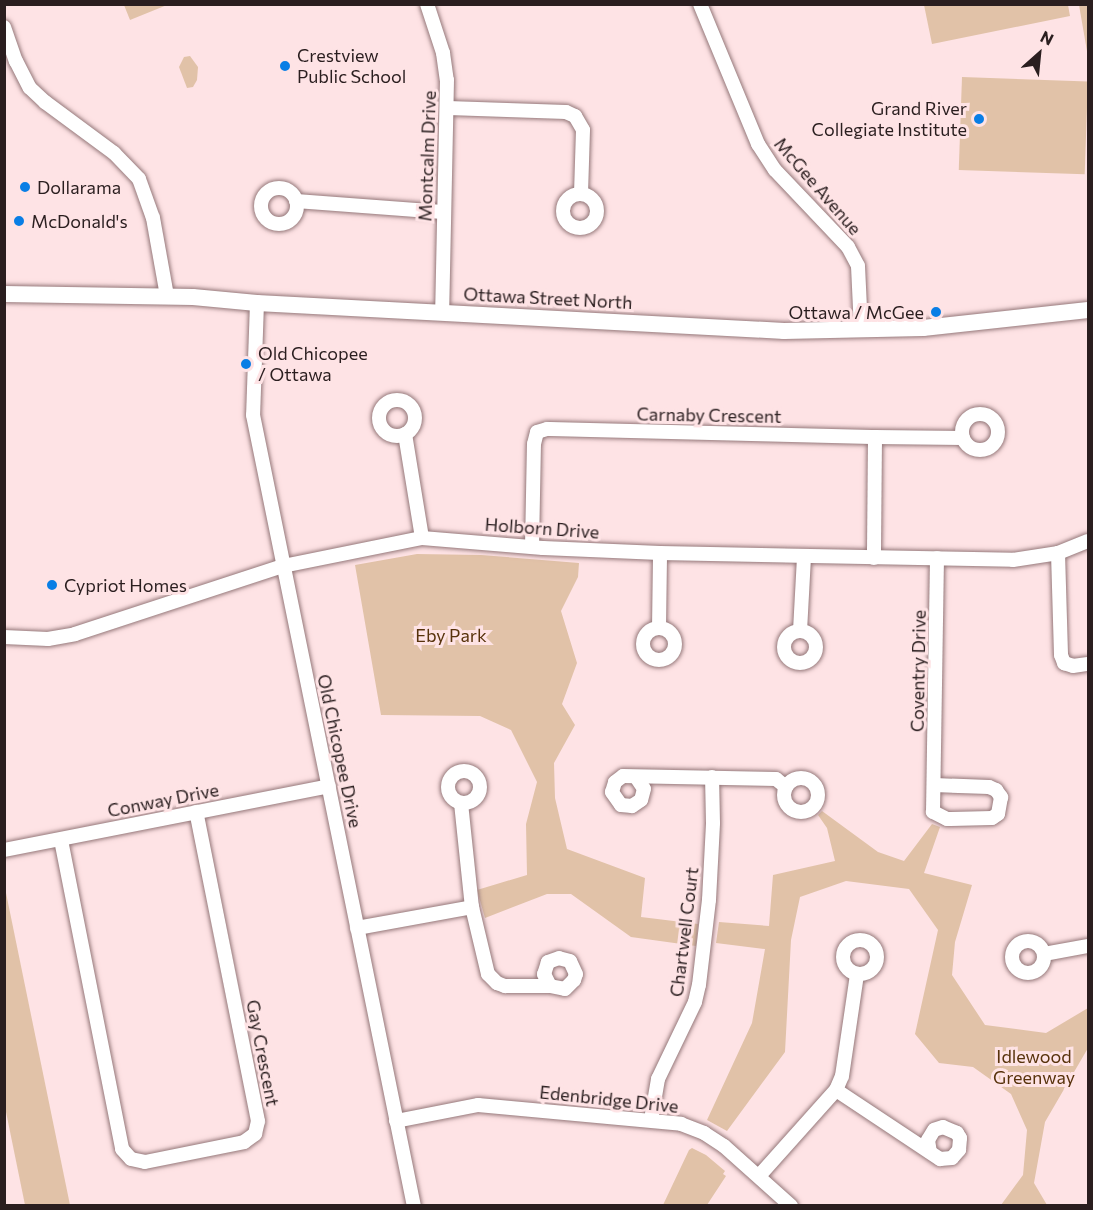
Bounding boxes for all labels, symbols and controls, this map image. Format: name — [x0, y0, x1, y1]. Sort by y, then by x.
north arrow — [1009, 24, 1069, 84]
text: N — [1038, 26, 1057, 49]
place label: Crestview Public School — [297, 45, 406, 88]
marker: Crestview Public School — [278, 59, 292, 73]
street label: Montcalm Drive — [414, 90, 440, 222]
place label: Grand River Collegiate Institute — [812, 98, 967, 140]
marker: Grand River Collegiate Institute — [972, 112, 986, 126]
street label: McGee Avenue — [770, 133, 866, 239]
place label: Dollarama — [37, 176, 121, 198]
marker: Dollarama — [18, 180, 32, 194]
place label: McDonald's — [31, 210, 128, 232]
marker: McDonald's — [12, 214, 26, 228]
street label: Ottawa Street North — [463, 283, 633, 313]
place label: Ottawa / McGee — [789, 301, 924, 323]
marker: Ottawa / McGee — [929, 305, 943, 319]
place label: Old Chicopee / Ottawa — [258, 343, 368, 386]
marker: Old Chicopee / Ottawa — [239, 357, 253, 371]
street label: Carnaby Crescent — [636, 403, 782, 427]
street label: Holborn Drive — [484, 513, 600, 543]
place label: Cypriot Homes — [64, 574, 187, 596]
marker: Cypriot Homes — [45, 578, 59, 592]
street label: Coventry Drive — [906, 610, 930, 732]
park label: Eby Park — [415, 624, 487, 646]
street label: Old Chicopee Drive — [313, 672, 367, 830]
street label: Conway Drive — [106, 779, 220, 821]
street label: Chartwell Court — [665, 866, 703, 998]
street label: Gay Crescent — [242, 998, 284, 1108]
park label: Idlewood Greenway — [993, 1046, 1075, 1088]
street label: Edenbridge Drive — [538, 1081, 680, 1117]

